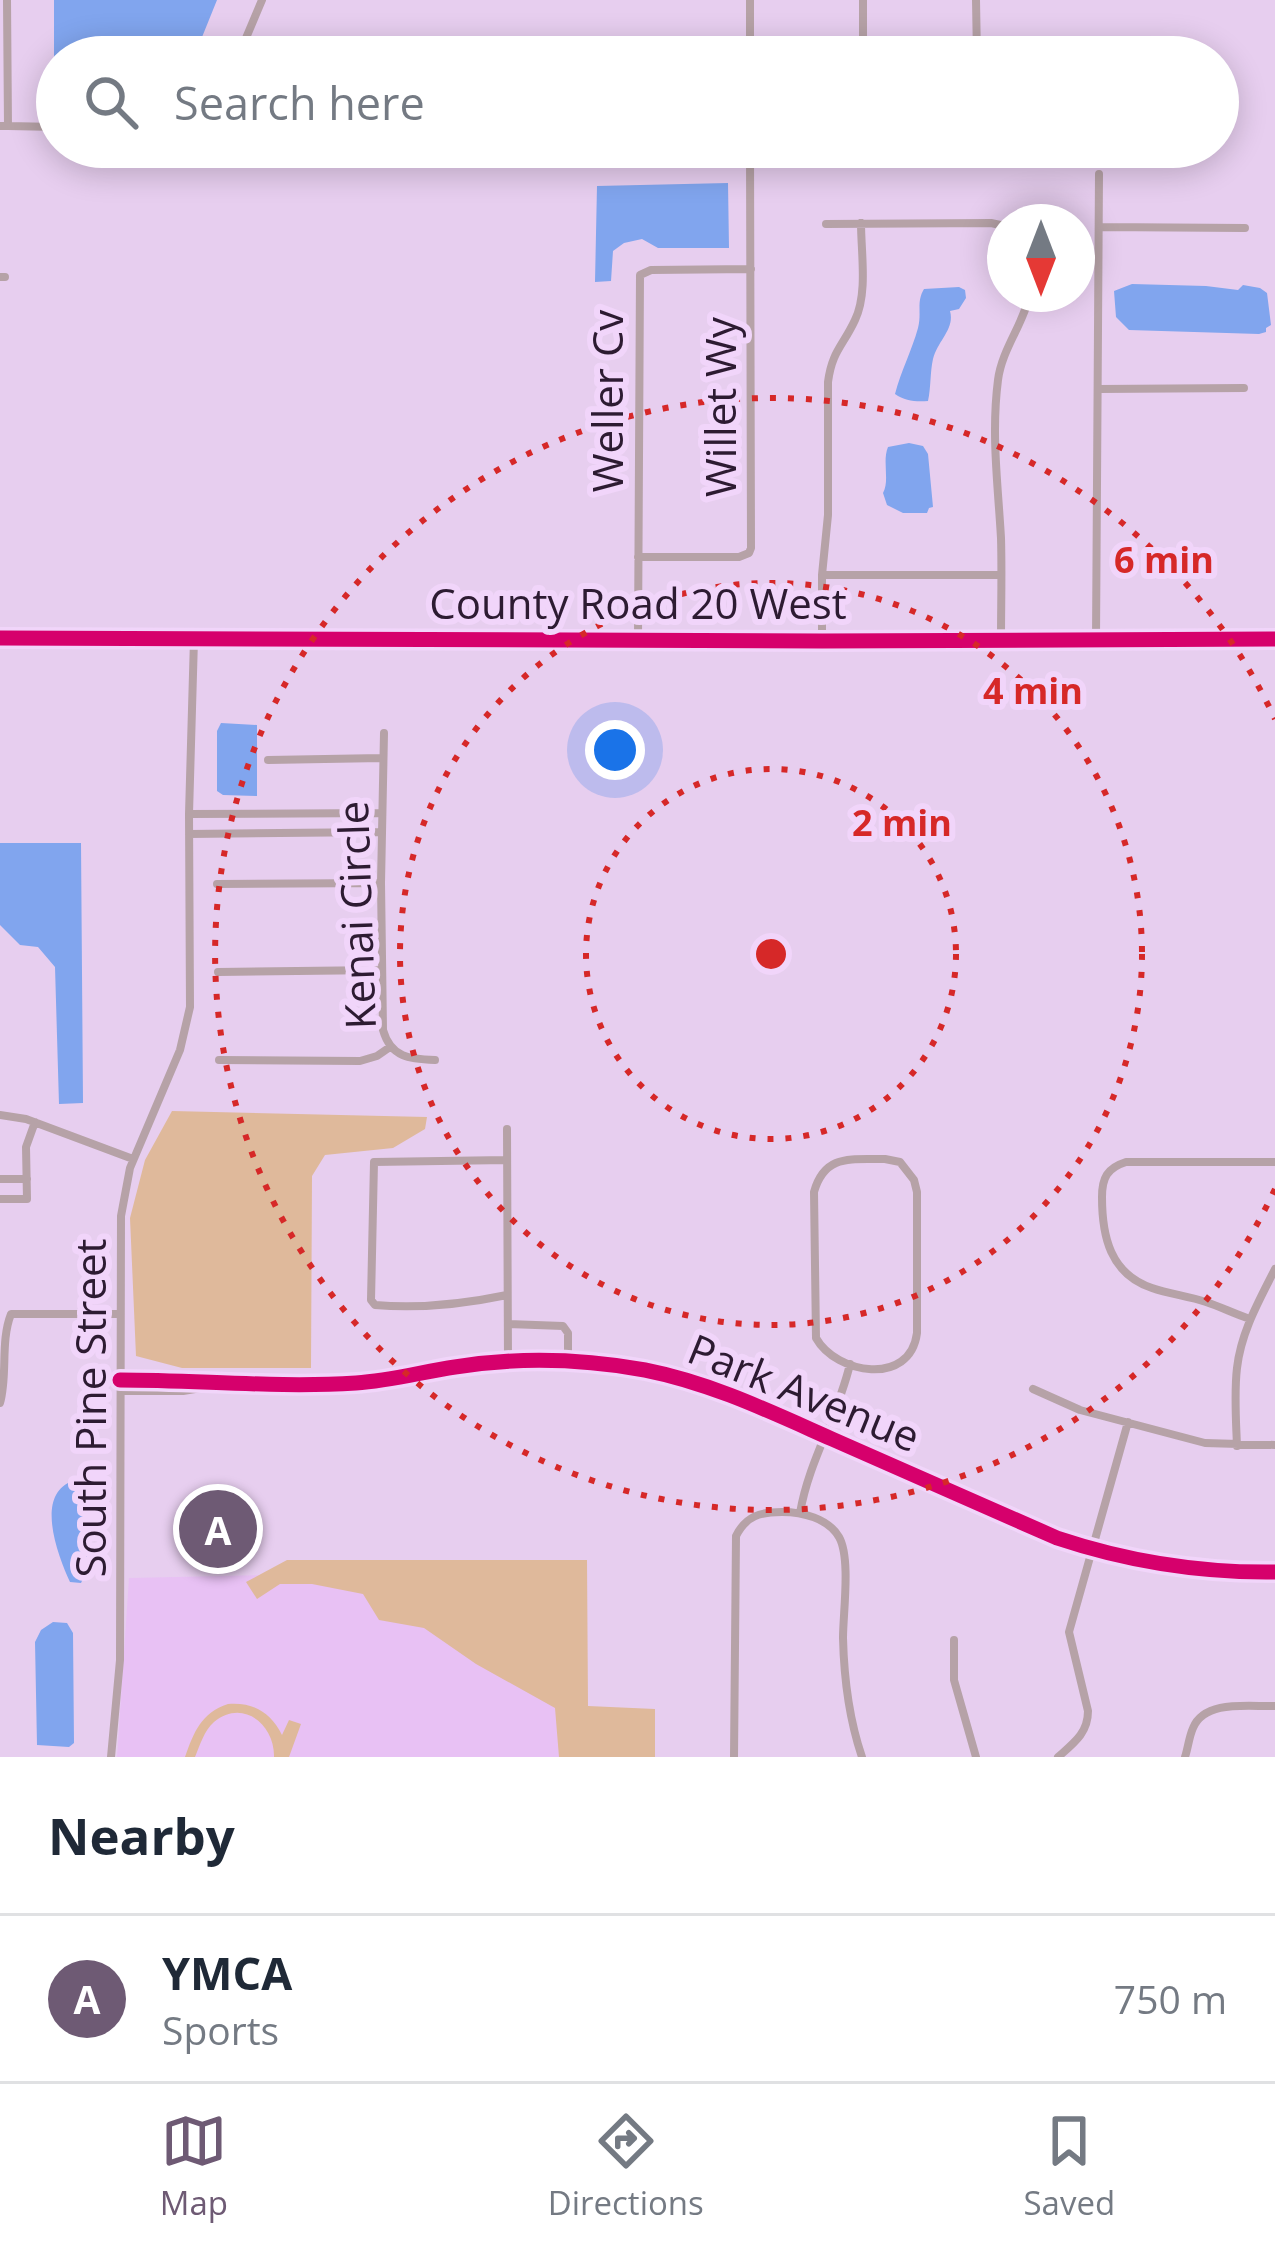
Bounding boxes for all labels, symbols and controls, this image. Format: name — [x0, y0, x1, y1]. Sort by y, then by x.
search box — [36, 36, 1239, 168]
icon: search — [78, 69, 144, 135]
text: Search here — [174, 72, 425, 133]
north arrow — [987, 204, 1095, 312]
street label: Weller Cv — [578, 310, 635, 492]
street label: Willet Wy — [691, 316, 748, 497]
text: 6 min — [1114, 535, 1214, 584]
street label: County Road 20 West — [429, 574, 847, 631]
text: 4 min — [983, 666, 1083, 715]
your location — [585, 720, 645, 780]
text: 2 min — [852, 798, 952, 847]
street label: Kenai Circle — [323, 800, 388, 1030]
centre of rings — [750, 933, 792, 975]
street label: South Pine Street — [61, 1238, 118, 1578]
street label: Park Avenue — [680, 1319, 929, 1464]
pin: A — [179, 1484, 257, 1574]
text: Nearby — [48, 1800, 235, 1870]
text: YMCA — [162, 1942, 292, 2003]
text: A — [74, 1972, 100, 2025]
text: 750 m — [1114, 1972, 1227, 2025]
text: Sports — [162, 2003, 279, 2056]
tab: Map — [160, 2108, 228, 2225]
tab: Directions — [548, 2108, 704, 2225]
tab: Saved — [1023, 2108, 1115, 2225]

